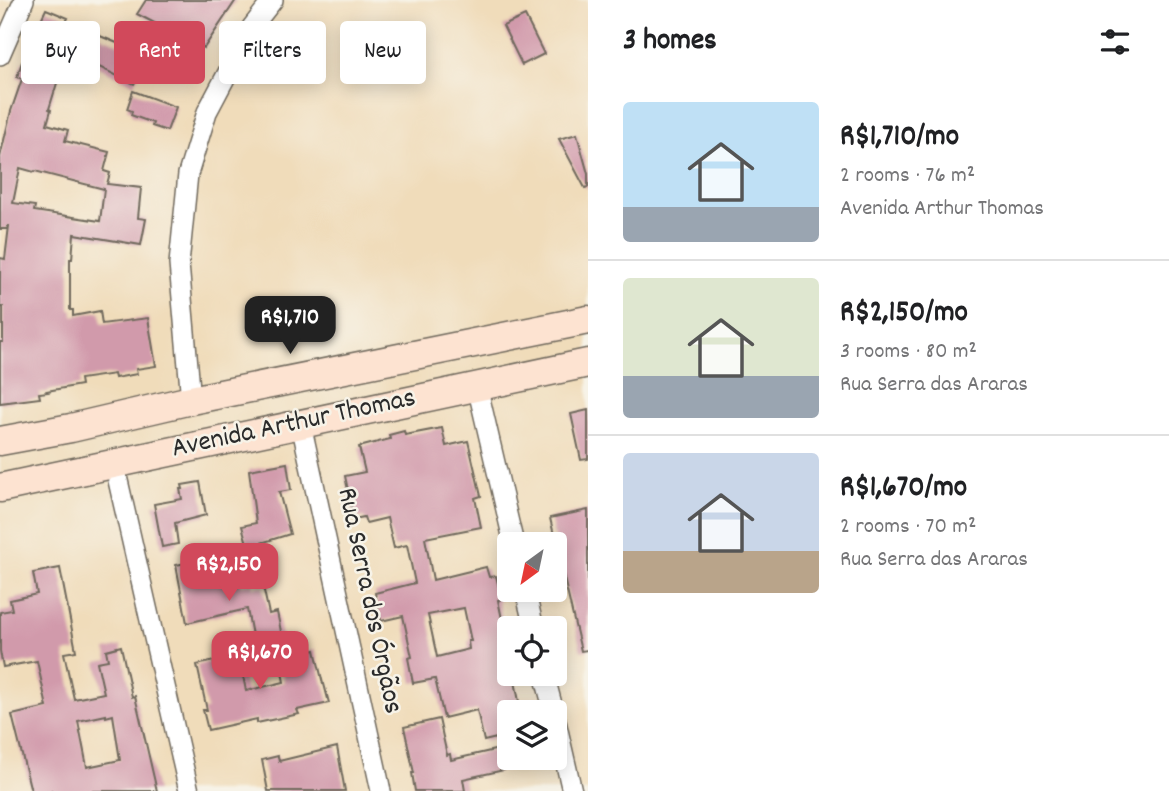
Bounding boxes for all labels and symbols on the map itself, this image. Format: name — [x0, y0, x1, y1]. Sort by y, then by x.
pin: R$1,710 — [225, 296, 355, 356]
street label: Avenida Arthur Thomas — [168, 380, 420, 470]
street label: Rua Serra dos Órgãos — [325, 484, 411, 718]
north arrow — [497, 532, 567, 602]
pin: R$2,150 — [164, 544, 294, 603]
pin: R$1,670 — [195, 632, 325, 691]

